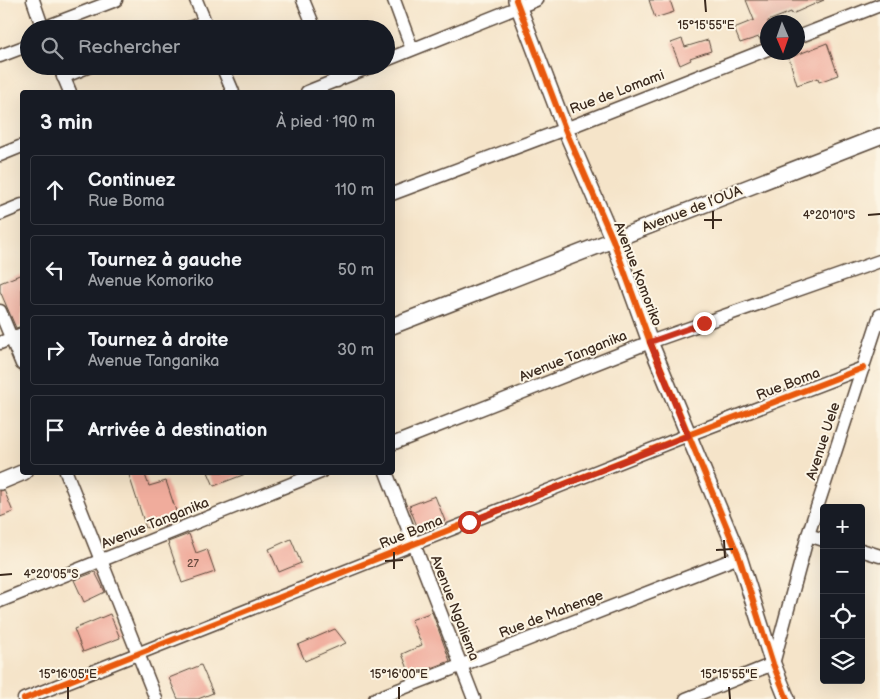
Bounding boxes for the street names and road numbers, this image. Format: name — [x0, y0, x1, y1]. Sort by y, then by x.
street label: Rue de Lomami — [567, 66, 667, 118]
street label: Avenue de l’OUA — [640, 182, 745, 236]
street label: Avenue Komoriko — [610, 220, 666, 328]
street label: Avenue Tanganika — [517, 327, 629, 385]
street label: Rue Boma — [754, 364, 822, 404]
street label: Avenue Uele — [802, 400, 844, 482]
street label: Avenue Tanganika — [99, 494, 211, 552]
street label: Rue Boma — [377, 512, 445, 552]
street label: Avenue Ngaliema — [427, 553, 483, 663]
street label: Rue de Mahenge — [496, 586, 606, 642]

